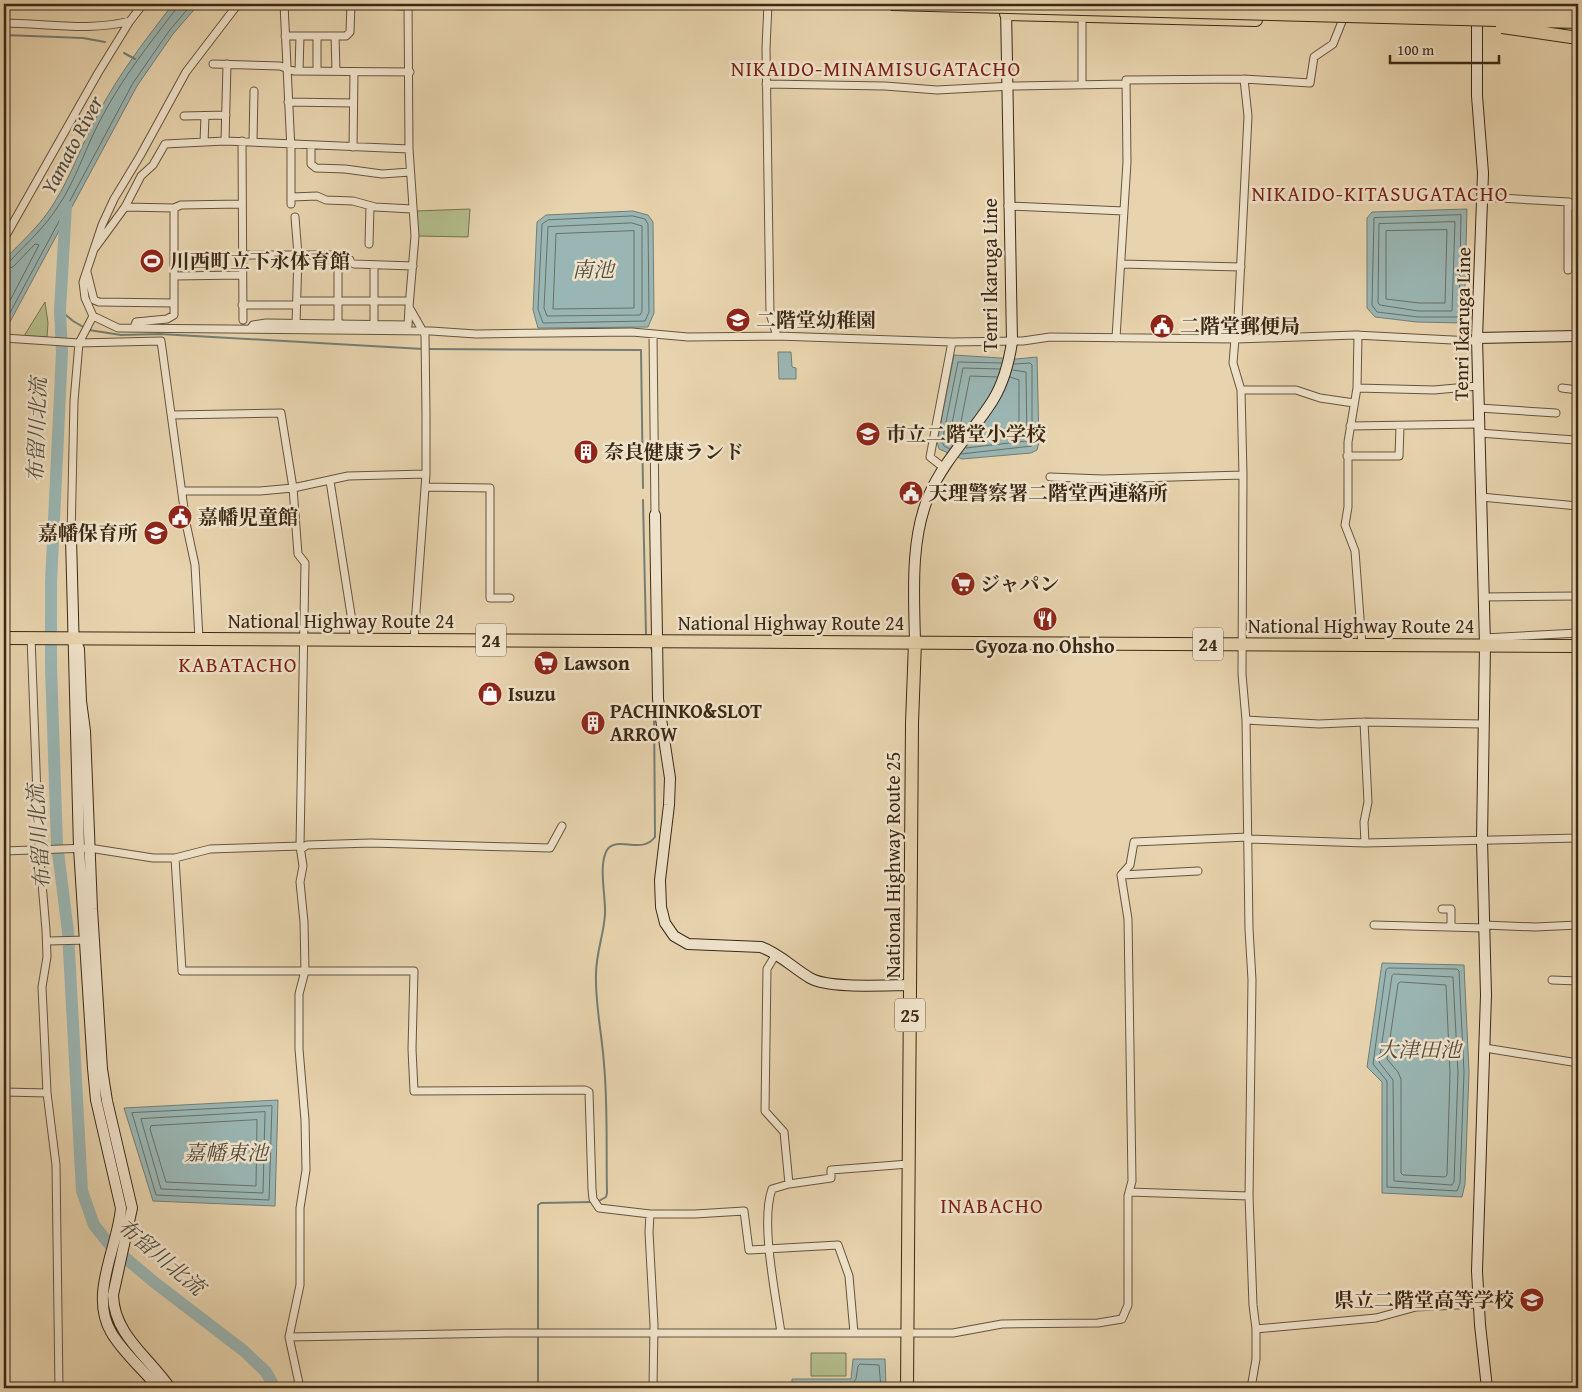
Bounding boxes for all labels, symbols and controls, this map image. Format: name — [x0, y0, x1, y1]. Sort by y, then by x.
scale bar — [1390, 32, 1498, 64]
text: 100 m — [1397, 39, 1435, 60]
district label: NIKAIDO-MINAMISUGATACHO — [731, 53, 1021, 84]
water label: Yamato River — [33, 89, 111, 200]
district label: NIKAIDO-KITASUGATACHO — [1252, 178, 1508, 209]
street label: Tenri Ikaruga Line — [975, 198, 1004, 352]
place label: 川西町立下永体育館 — [170, 246, 350, 275]
street label: Tenri Ikaruga Line — [1446, 247, 1477, 401]
sports icon: 川西町立下永体育館 — [139, 248, 165, 274]
water label: 南池 — [572, 254, 616, 285]
place label: 二階堂幼稚園 — [756, 305, 876, 334]
school or university icon: 二階堂幼稚園 — [725, 307, 751, 333]
place label: 二階堂郵便局 — [1180, 311, 1300, 340]
public building icon: 二階堂郵便局 — [1149, 313, 1175, 339]
water label: 布留川北流 — [19, 374, 54, 483]
place label: 市立二階堂小学校 — [886, 419, 1046, 448]
school or university icon: 市立二階堂小学校 — [855, 421, 881, 447]
place label: 奈良健康ランド — [604, 437, 744, 466]
building icon: 奈良健康ランド — [573, 439, 599, 465]
place label: 天理警察署二階堂西連絡所 — [928, 478, 1168, 507]
public building icon: 天理警察署二階堂西連絡所 — [898, 480, 924, 506]
place label: 嘉幡児童館 — [198, 502, 298, 531]
public building icon: 嘉幡児童館 — [167, 504, 193, 530]
place label: 嘉幡保育所 — [38, 518, 138, 547]
school or university icon: 嘉幡保育所 — [143, 520, 169, 546]
place label: ジャパン — [980, 569, 1060, 598]
supermarket icon: ジャパン — [950, 571, 976, 597]
street label: National Highway Route 24 — [228, 606, 454, 635]
restaurant icon: Gyoza no Ohsho — [1032, 606, 1058, 632]
street label: National Highway Route 24 — [678, 608, 904, 637]
street label: National Highway Route 24 — [1248, 611, 1474, 640]
road number: 24 — [476, 624, 506, 656]
road number: 24 — [1193, 628, 1223, 661]
place label: Gyoza no Ohsho — [975, 631, 1115, 660]
place label: Lawson — [564, 648, 630, 677]
district label: KABATACHO — [179, 649, 297, 680]
supermarket icon: Lawson — [533, 650, 559, 676]
place label: Isuzu — [508, 679, 556, 708]
shop icon: Isuzu — [477, 681, 503, 707]
place label: PACHINKO&SLOT ARROW — [610, 696, 762, 748]
building icon: PACHINKO&SLOT ARROW — [580, 710, 606, 736]
street label: National Highway Route 25 — [878, 752, 907, 978]
water label: 布留川北流 — [19, 781, 58, 890]
road number: 25 — [895, 998, 925, 1032]
water label: 大津田池 — [1377, 1034, 1463, 1065]
water label: 嘉幡東池 — [184, 1137, 270, 1168]
district label: INABACHO — [940, 1190, 1044, 1221]
water label: 布留川北流 — [111, 1211, 214, 1304]
place label: 県立二階堂高等学校 — [1334, 1285, 1514, 1314]
school or university icon: 県立二階堂高等学校 — [1519, 1287, 1545, 1313]

